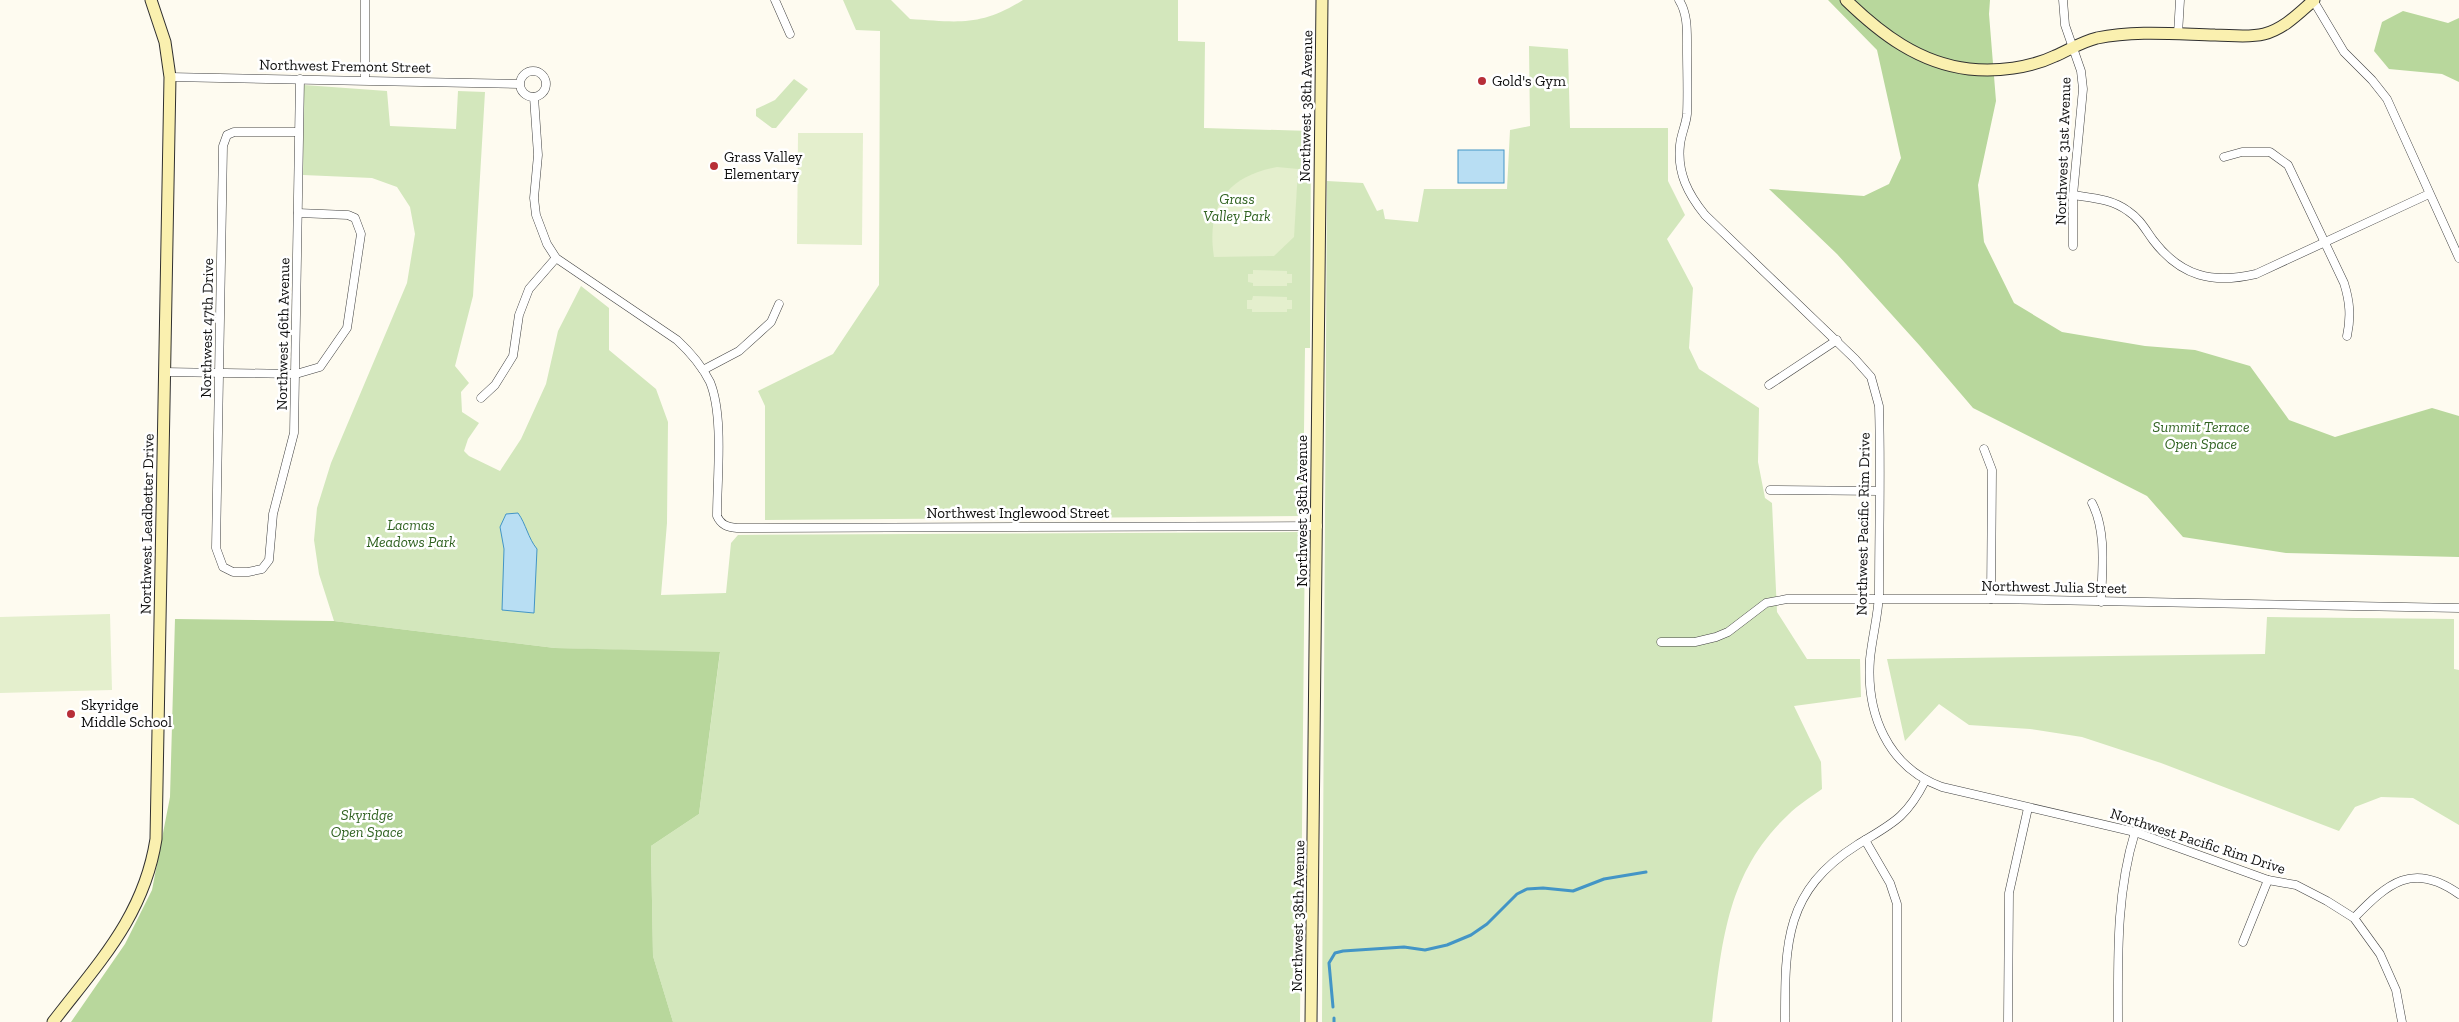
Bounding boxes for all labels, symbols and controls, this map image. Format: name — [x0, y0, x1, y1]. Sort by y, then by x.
street label: Northwest 38th Avenue — [1296, 30, 1316, 182]
street label: Northwest Fremont Street — [259, 56, 431, 77]
place label: Gold's Gym — [1492, 72, 1566, 90]
marker: Gold's Gym — [1476, 75, 1488, 87]
street label: Northwest 31st Avenue — [2051, 77, 2075, 225]
place label: Grass Valley Elementary — [724, 148, 803, 183]
marker: Grass Valley Elementary — [708, 160, 720, 172]
park label: Grass Valley Park — [1203, 190, 1271, 225]
street label: Northwest 47th Drive — [197, 258, 217, 398]
street label: Northwest 46th Avenue — [273, 258, 293, 410]
park label: Summit Terrace Open Space — [2153, 418, 2249, 453]
street label: Northwest Pacific Rim Drive — [1852, 432, 1874, 616]
street label: Northwest Leadbetter Drive — [136, 433, 158, 615]
street label: Northwest 38th Avenue — [1293, 435, 1311, 587]
street label: Northwest Inglewood Street — [927, 504, 1110, 522]
park label: Lacmas Meadows Park — [366, 516, 456, 551]
street label: Northwest Julia Street — [1981, 577, 2127, 597]
place label: Skyridge Middle School — [81, 696, 172, 731]
marker: Skyridge Middle School — [65, 708, 77, 720]
street label: Northwest Pacific Rim Drive — [2108, 804, 2288, 878]
park label: Skyridge Open Space — [331, 806, 403, 841]
street label: Northwest 38th Avenue — [1288, 840, 1308, 992]

